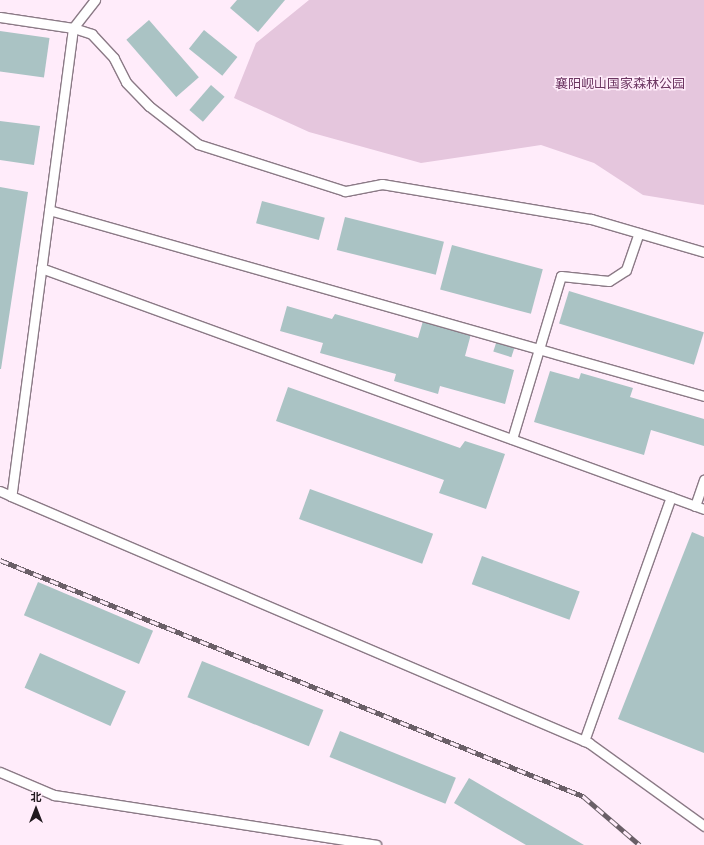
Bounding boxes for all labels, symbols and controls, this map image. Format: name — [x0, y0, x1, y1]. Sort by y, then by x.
park label: 襄阳岘山国家森林公园 — [555, 76, 685, 92]
north arrow — [16, 789, 56, 829]
text: 北 — [31, 790, 42, 804]

